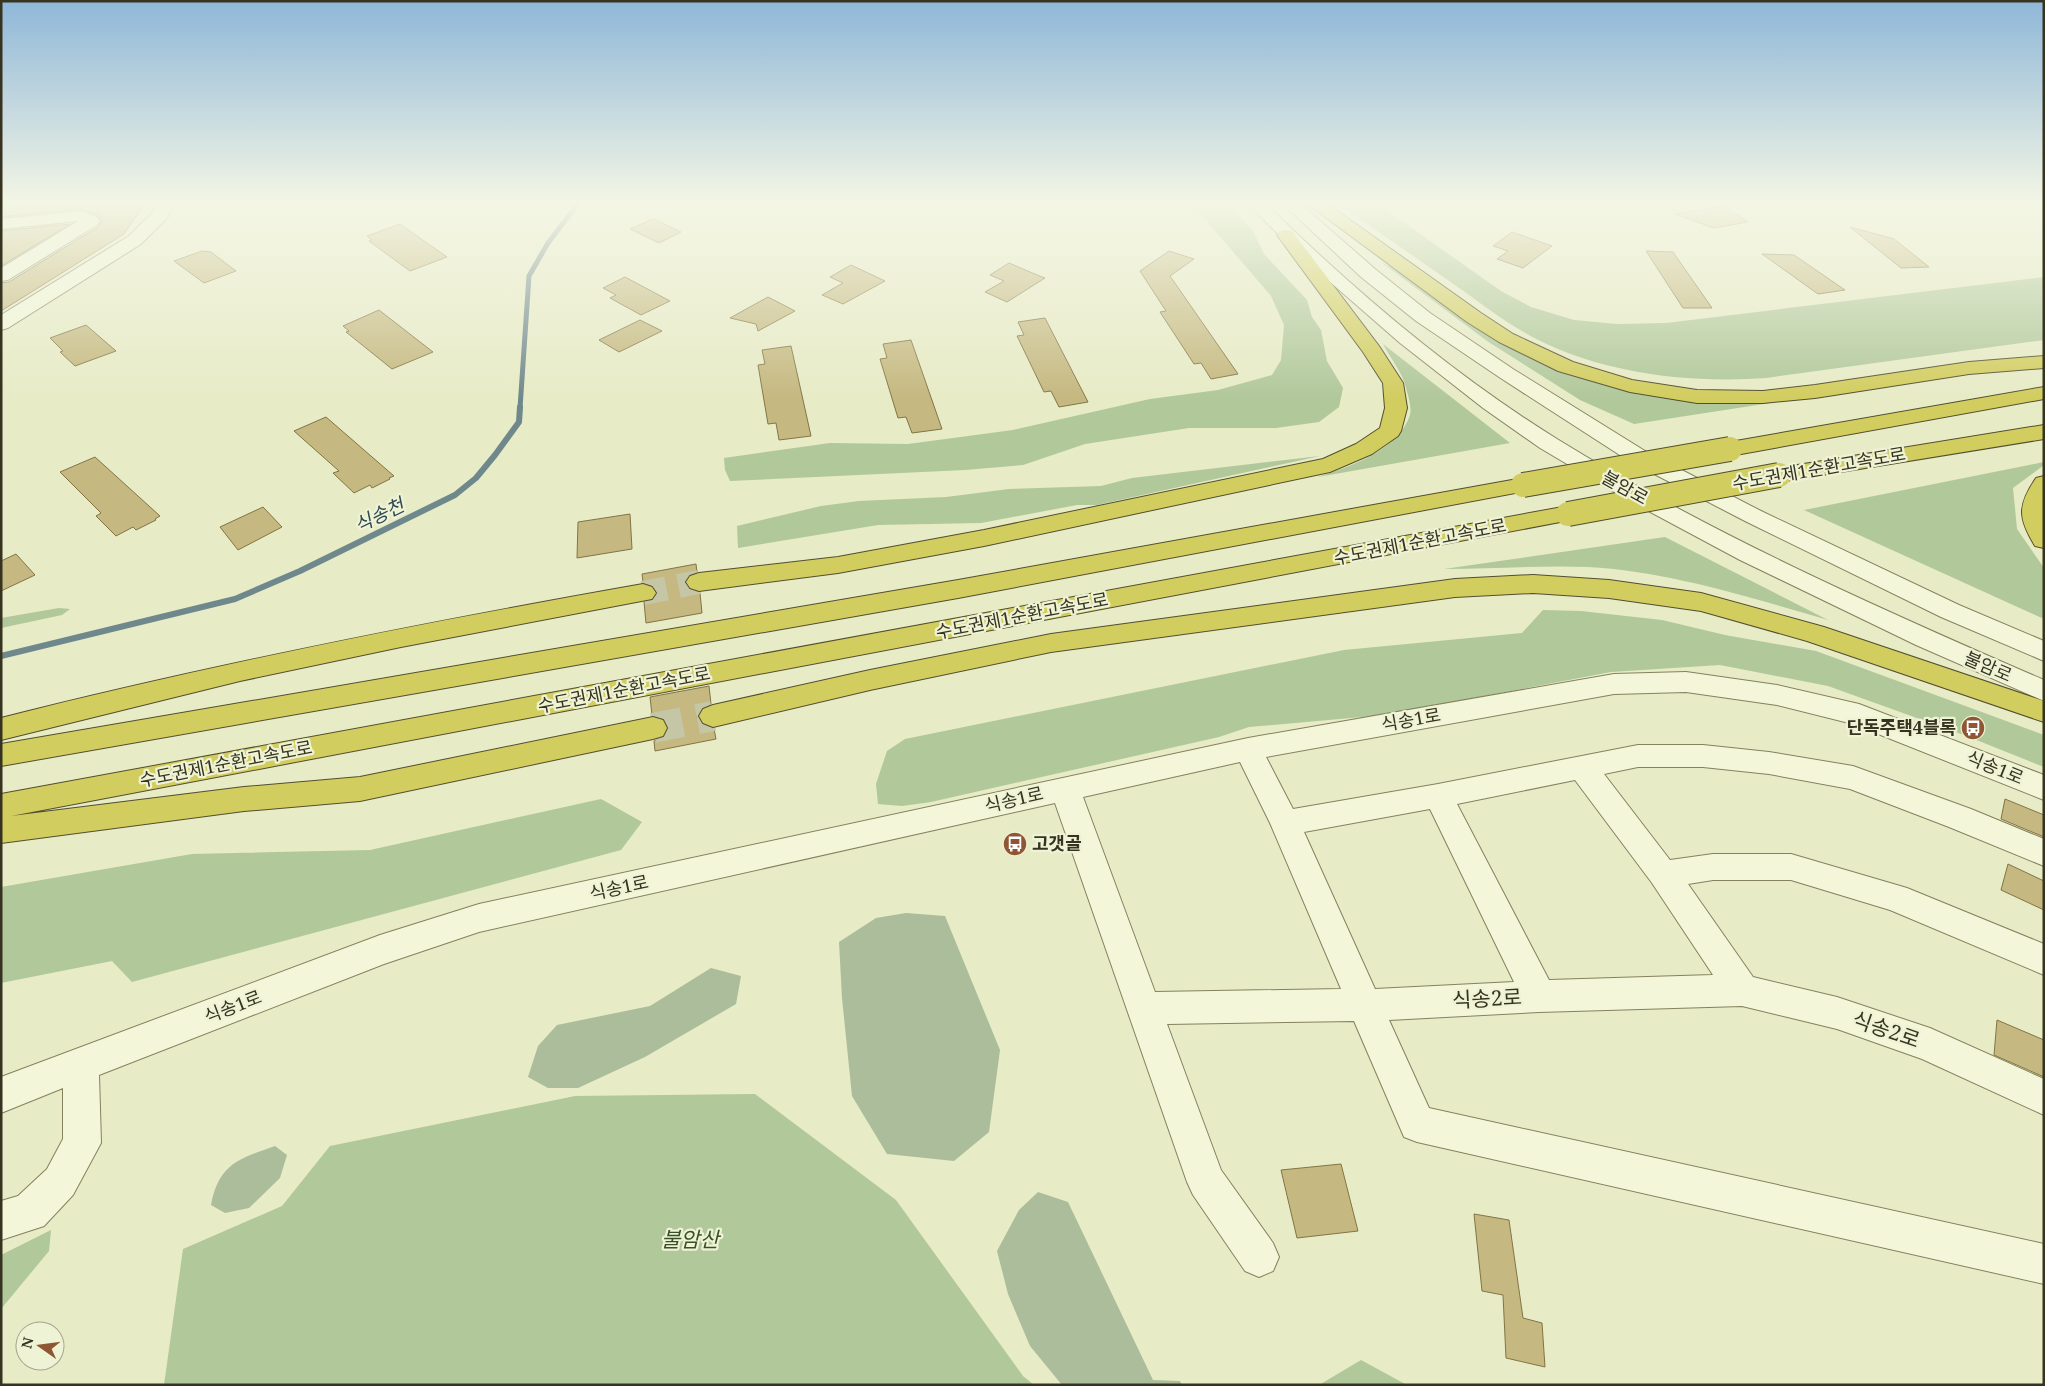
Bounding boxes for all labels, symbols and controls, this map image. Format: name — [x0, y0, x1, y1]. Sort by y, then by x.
street label: 수도권제1순환고속도로 — [1730, 441, 1907, 495]
street label: 불암로 — [1598, 465, 1653, 510]
water label: 식송천 — [350, 491, 410, 538]
street label: 수도권제1순환고속도로 — [1331, 512, 1508, 570]
street label: 수도권제1순환고속도로 — [933, 586, 1110, 644]
street label: 불암로 — [1961, 645, 2016, 687]
street label: 수도권제1순환고속도로 — [535, 660, 712, 718]
street label: 식송1로 — [1379, 702, 1442, 736]
place label: 단독주택4블록 — [1846, 715, 1956, 739]
bus stop icon: 단독주택4블록 — [1960, 715, 1986, 741]
street label: 수도권제1순환고속도로 — [137, 734, 314, 792]
street label: 식송1로 — [1963, 745, 2028, 789]
street label: 식송1로 — [982, 781, 1046, 817]
bus stop icon: 고갯골 — [1002, 831, 1028, 857]
place label: 고갯골 — [1032, 831, 1082, 855]
street label: 식송1로 — [587, 869, 651, 905]
street label: 식송2로 — [1451, 982, 1522, 1014]
street label: 식송1로 — [200, 984, 265, 1028]
street label: 식송2로 — [1849, 1004, 1924, 1054]
park label: 불암산 — [661, 1225, 722, 1253]
north arrow — [15, 1321, 65, 1371]
text: N — [16, 1335, 37, 1350]

